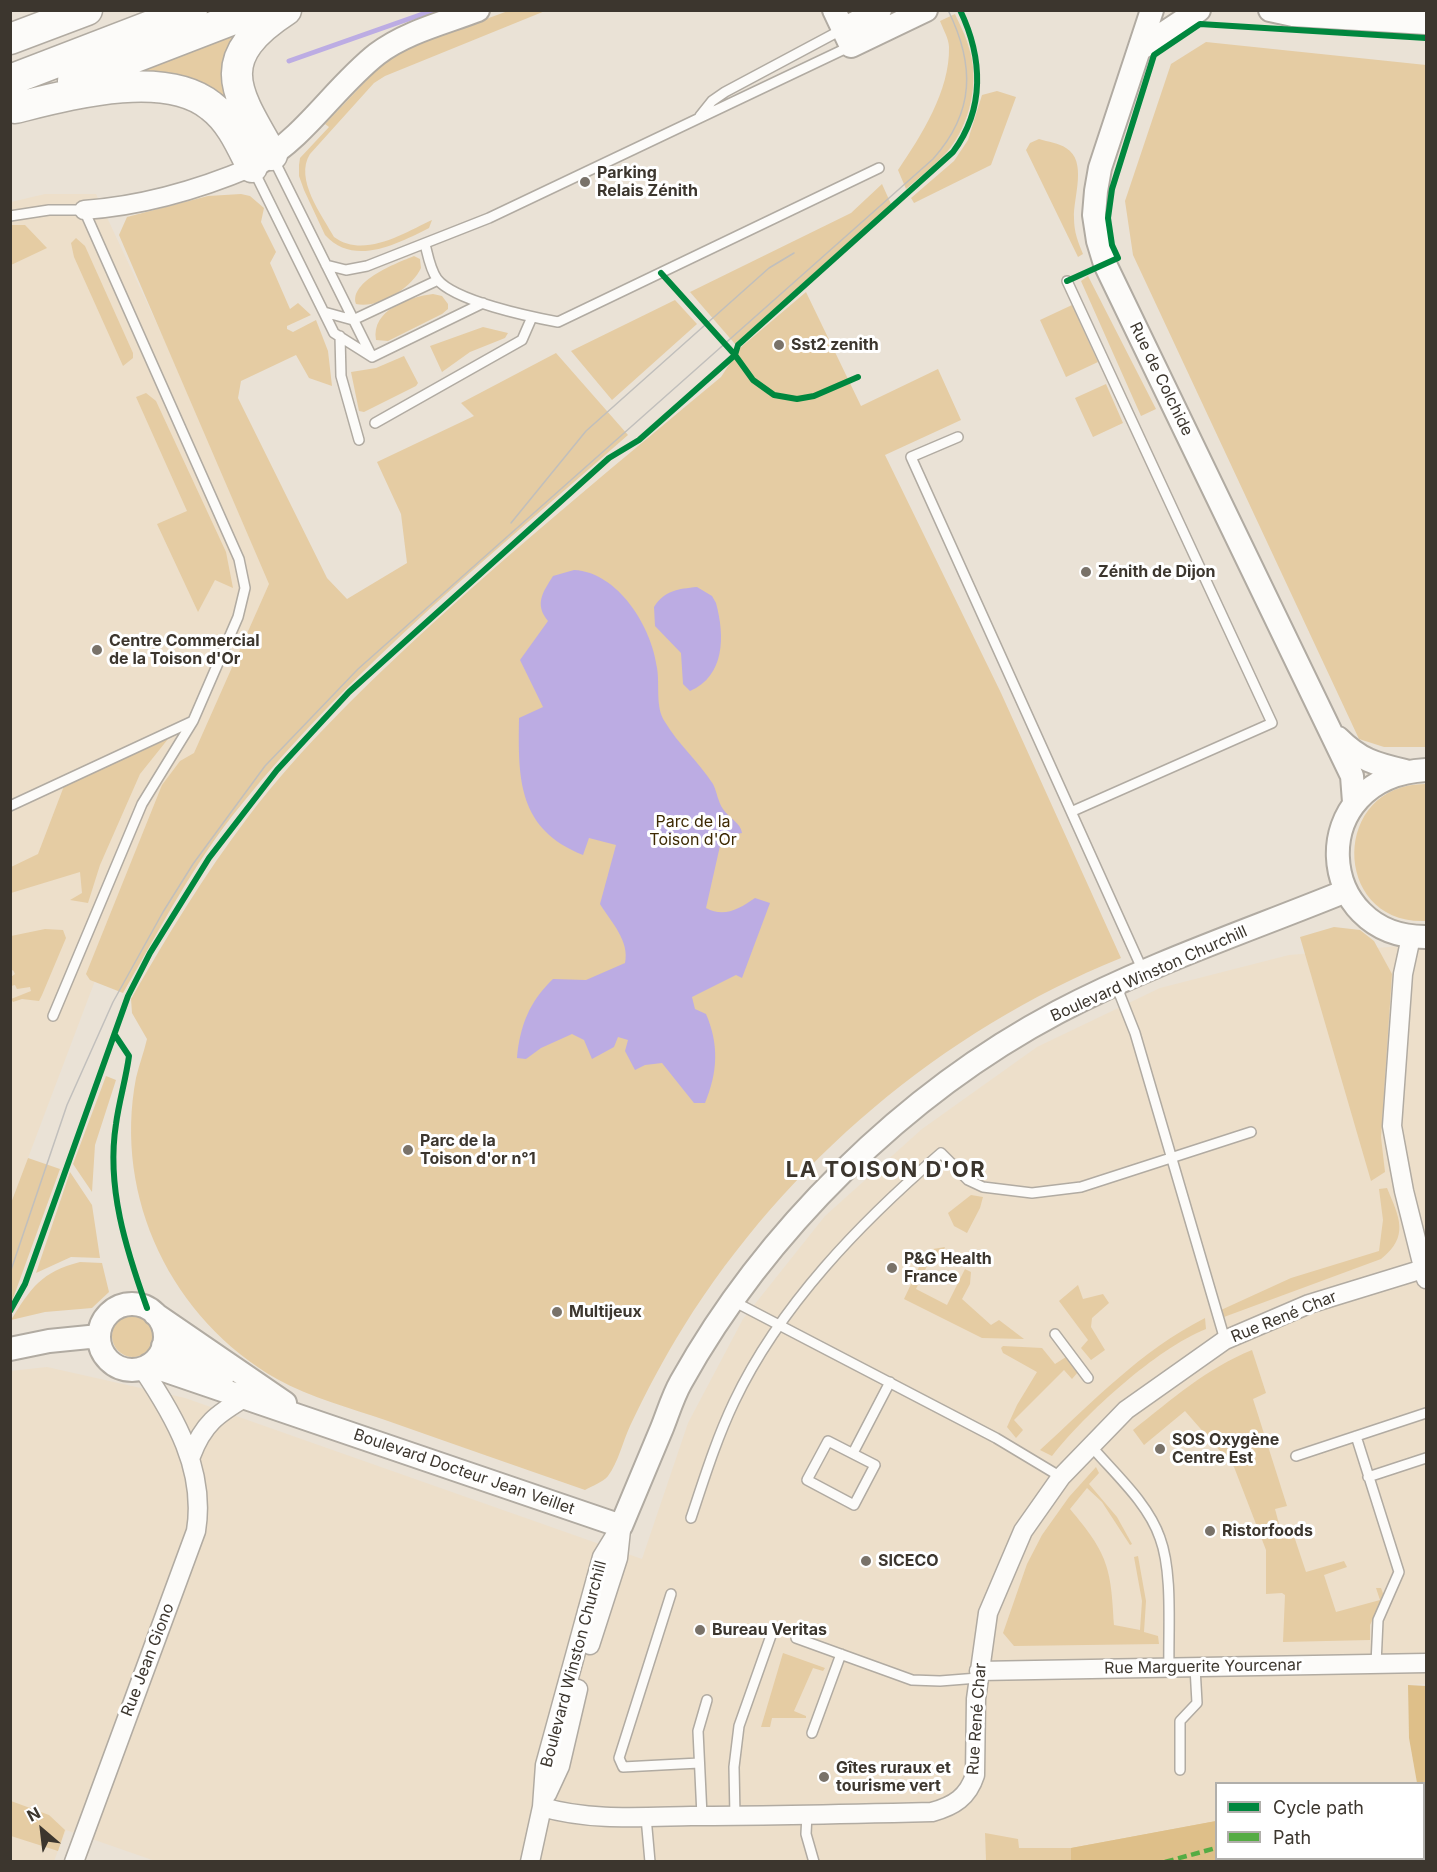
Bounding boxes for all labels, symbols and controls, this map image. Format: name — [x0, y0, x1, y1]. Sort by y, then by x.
place label: Parking Relais Zénith — [597, 163, 698, 201]
marker: Parking Relais Zénith — [578, 175, 592, 189]
street label: Rue de Colchide — [1125, 319, 1197, 439]
place label: Sst2 zenith — [791, 335, 879, 355]
marker: Sst2 zenith — [772, 338, 786, 352]
place label: Zénith de Dijon — [1098, 562, 1216, 582]
marker: Zénith de Dijon — [1079, 565, 1093, 579]
place label: Centre Commercial de la Toison d'Or — [109, 631, 260, 669]
marker: Centre Commercial de la Toison d'Or — [90, 643, 104, 657]
park label: Parc de la Toison d'Or — [649, 812, 737, 850]
street label: Boulevard Winston Churchill — [1048, 922, 1250, 1026]
place label: Parc de la Toison d'or n°1 — [420, 1131, 536, 1169]
marker: Parc de la Toison d'or n°1 — [401, 1143, 415, 1157]
district label: LA TOISON D'OR — [786, 1157, 986, 1183]
place label: P&G Health France — [904, 1249, 992, 1287]
marker: P&G Health France — [885, 1261, 899, 1275]
street label: Rue René Char — [1228, 1287, 1340, 1347]
place label: Multijeux — [569, 1302, 642, 1322]
marker: Multijeux — [550, 1305, 564, 1319]
street label: Boulevard Docteur Jean Veillet — [351, 1425, 577, 1519]
place label: SOS Oxygène Centre Est — [1172, 1430, 1279, 1468]
marker: SOS Oxygène Centre Est — [1153, 1442, 1167, 1456]
place label: Ristorfoods — [1222, 1521, 1313, 1541]
marker: Ristorfoods — [1203, 1524, 1217, 1538]
place label: SICECO — [878, 1551, 939, 1571]
marker: SICECO — [859, 1554, 873, 1568]
street label: Boulevard Winston Churchill — [537, 1559, 611, 1769]
street label: Rue Jean Giono — [118, 1601, 178, 1719]
place label: Bureau Veritas — [712, 1620, 827, 1640]
marker: Bureau Veritas — [693, 1623, 707, 1637]
street label: Rue Marguerite Yourcenar — [1104, 1656, 1302, 1678]
street label: Rue René Char — [964, 1662, 990, 1776]
place label: Gîtes ruraux et tourisme vert — [836, 1758, 951, 1796]
marker: Gîtes ruraux et tourisme vert — [817, 1770, 831, 1784]
legend — [1215, 1782, 1425, 1860]
text: Cycle path — [1273, 1797, 1364, 1818]
north arrow — [12, 1800, 72, 1860]
text: N — [23, 1802, 44, 1826]
text: Path — [1273, 1827, 1311, 1848]

